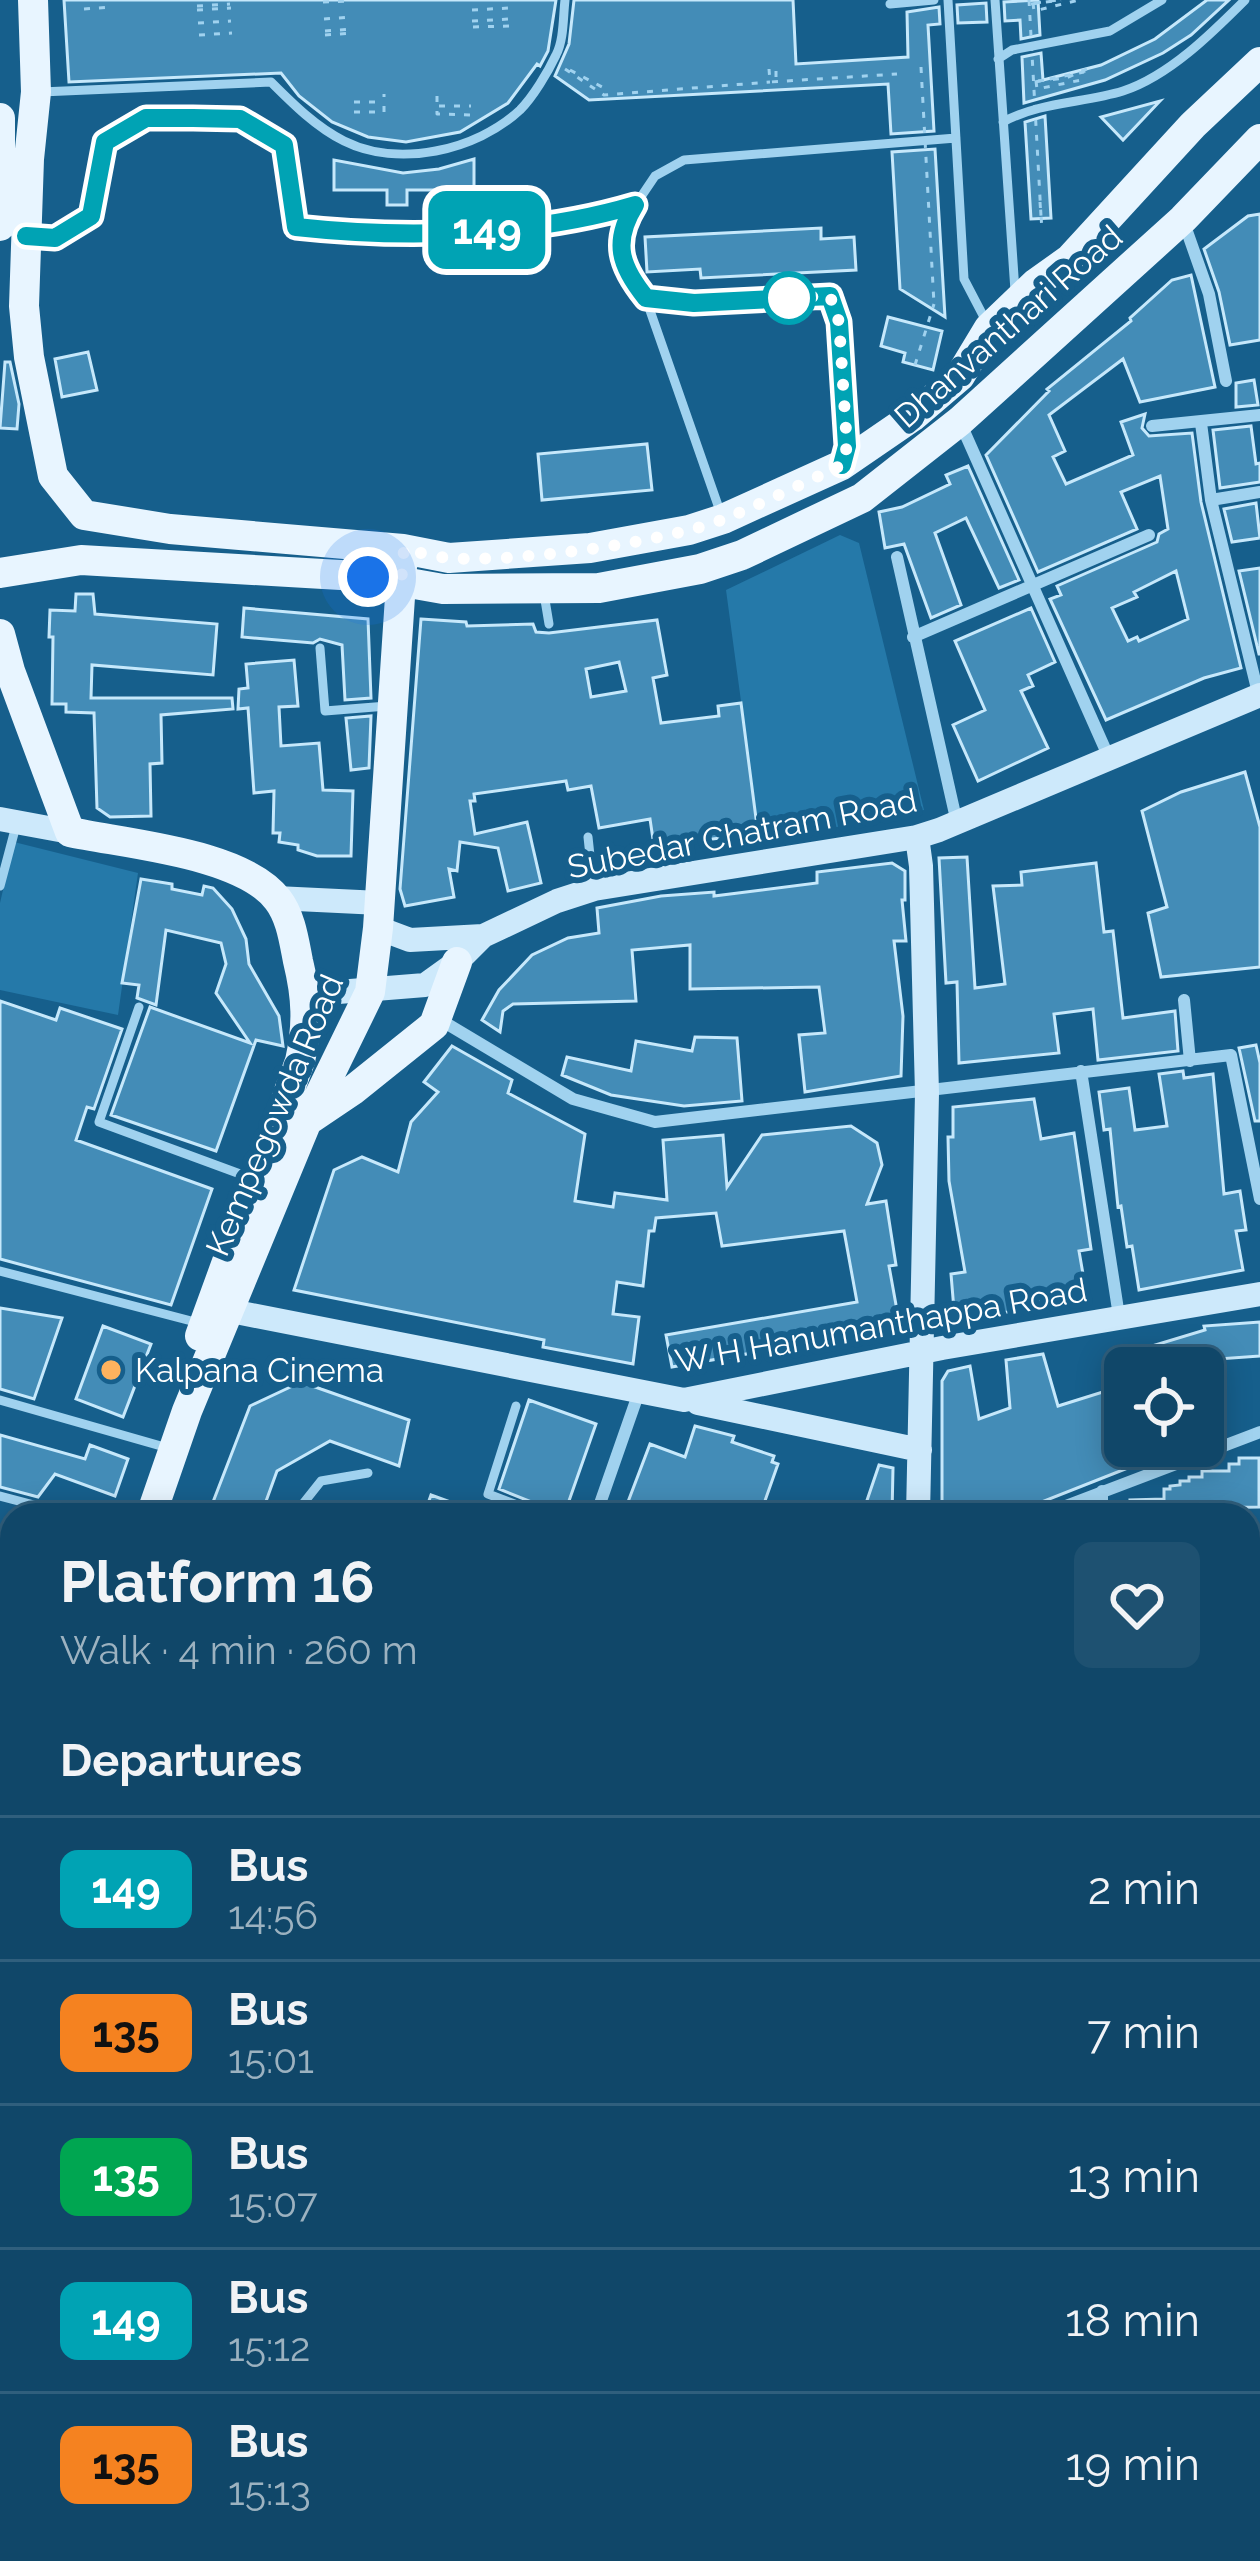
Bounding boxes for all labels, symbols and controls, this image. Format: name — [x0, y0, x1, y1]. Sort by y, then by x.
line badge: 149 — [418, 191, 556, 269]
text: 149 — [452, 205, 522, 254]
street label: Dhanvanthari Road — [887, 217, 1130, 436]
unlabelled marker — [764, 273, 814, 323]
your location — [338, 547, 398, 607]
street label: Subedar Chatram Road — [564, 780, 920, 887]
street label: Kempegowda Road — [198, 969, 351, 1262]
street label: W H Hanumanthappa Road — [672, 1270, 1090, 1381]
map controls — [1104, 1347, 1224, 1467]
button: locate — [1104, 1347, 1224, 1467]
place label: Kalpana Cinema — [135, 1351, 384, 1390]
marker: Kalpana Cinema — [98, 1357, 124, 1383]
button: heart — [1074, 1542, 1200, 1668]
text: Platform 16 — [60, 1548, 375, 1615]
text: Walk · 4 min · 260 m — [60, 1627, 418, 1673]
text: Departures — [60, 1734, 302, 1787]
text: Bus — [228, 1839, 309, 1892]
text: 2 min — [1088, 1862, 1200, 1915]
text: 149 — [91, 1864, 161, 1913]
text: 14:56 — [228, 1892, 318, 1938]
text: Bus — [228, 1983, 309, 2036]
text: 7 min — [1087, 2006, 1200, 2059]
text: 135 — [92, 2008, 160, 2057]
text: 15:01 — [228, 2036, 314, 2082]
text: Bus — [228, 2127, 309, 2180]
text: 13 min — [1068, 2150, 1200, 2203]
text: 135 — [92, 2152, 160, 2201]
text: 15:07 — [228, 2180, 318, 2226]
text: Bus — [228, 2271, 309, 2324]
text: 18 min — [1065, 2294, 1200, 2347]
text: 149 — [91, 2296, 161, 2345]
text: 15:12 — [228, 2324, 310, 2370]
text: Bus — [228, 2415, 309, 2468]
text: 19 min — [1065, 2438, 1200, 2491]
text: 135 — [92, 2440, 160, 2489]
text: 15:13 — [228, 2468, 311, 2514]

